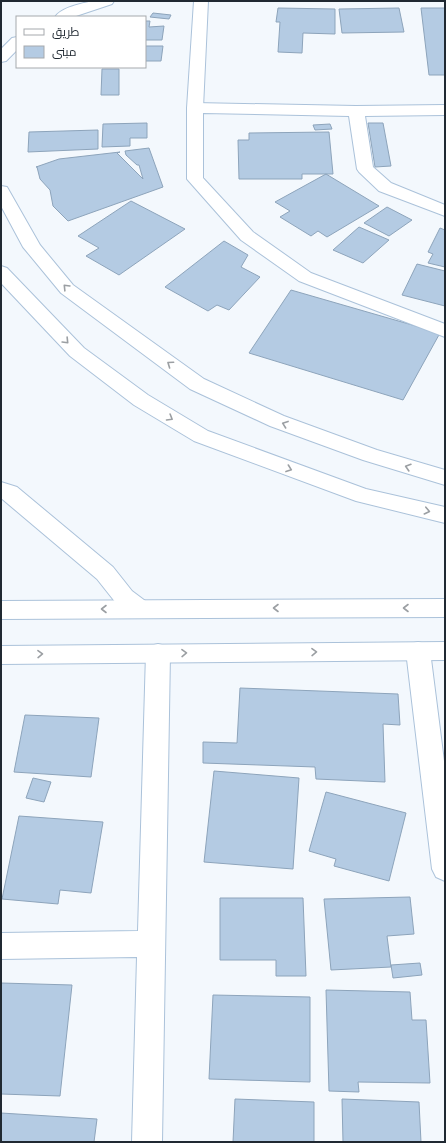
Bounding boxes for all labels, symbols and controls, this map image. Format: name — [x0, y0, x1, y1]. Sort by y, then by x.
legend — [16, 16, 146, 68]
text: طريق — [52, 24, 80, 39]
text: مبنى — [52, 44, 77, 59]
one-way arrow — [63, 284, 71, 292]
one-way arrow — [61, 336, 69, 344]
one-way arrow — [167, 361, 174, 369]
one-way arrow — [166, 413, 173, 420]
one-way arrow — [282, 420, 289, 429]
one-way arrow — [404, 463, 411, 472]
one-way arrow — [286, 465, 293, 473]
one-way arrow — [424, 507, 430, 515]
one-way arrow — [273, 604, 279, 612]
one-way arrow — [403, 604, 409, 612]
one-way arrow — [101, 605, 107, 613]
one-way arrow — [311, 648, 317, 656]
one-way arrow — [181, 649, 187, 657]
one-way arrow — [37, 650, 43, 659]

